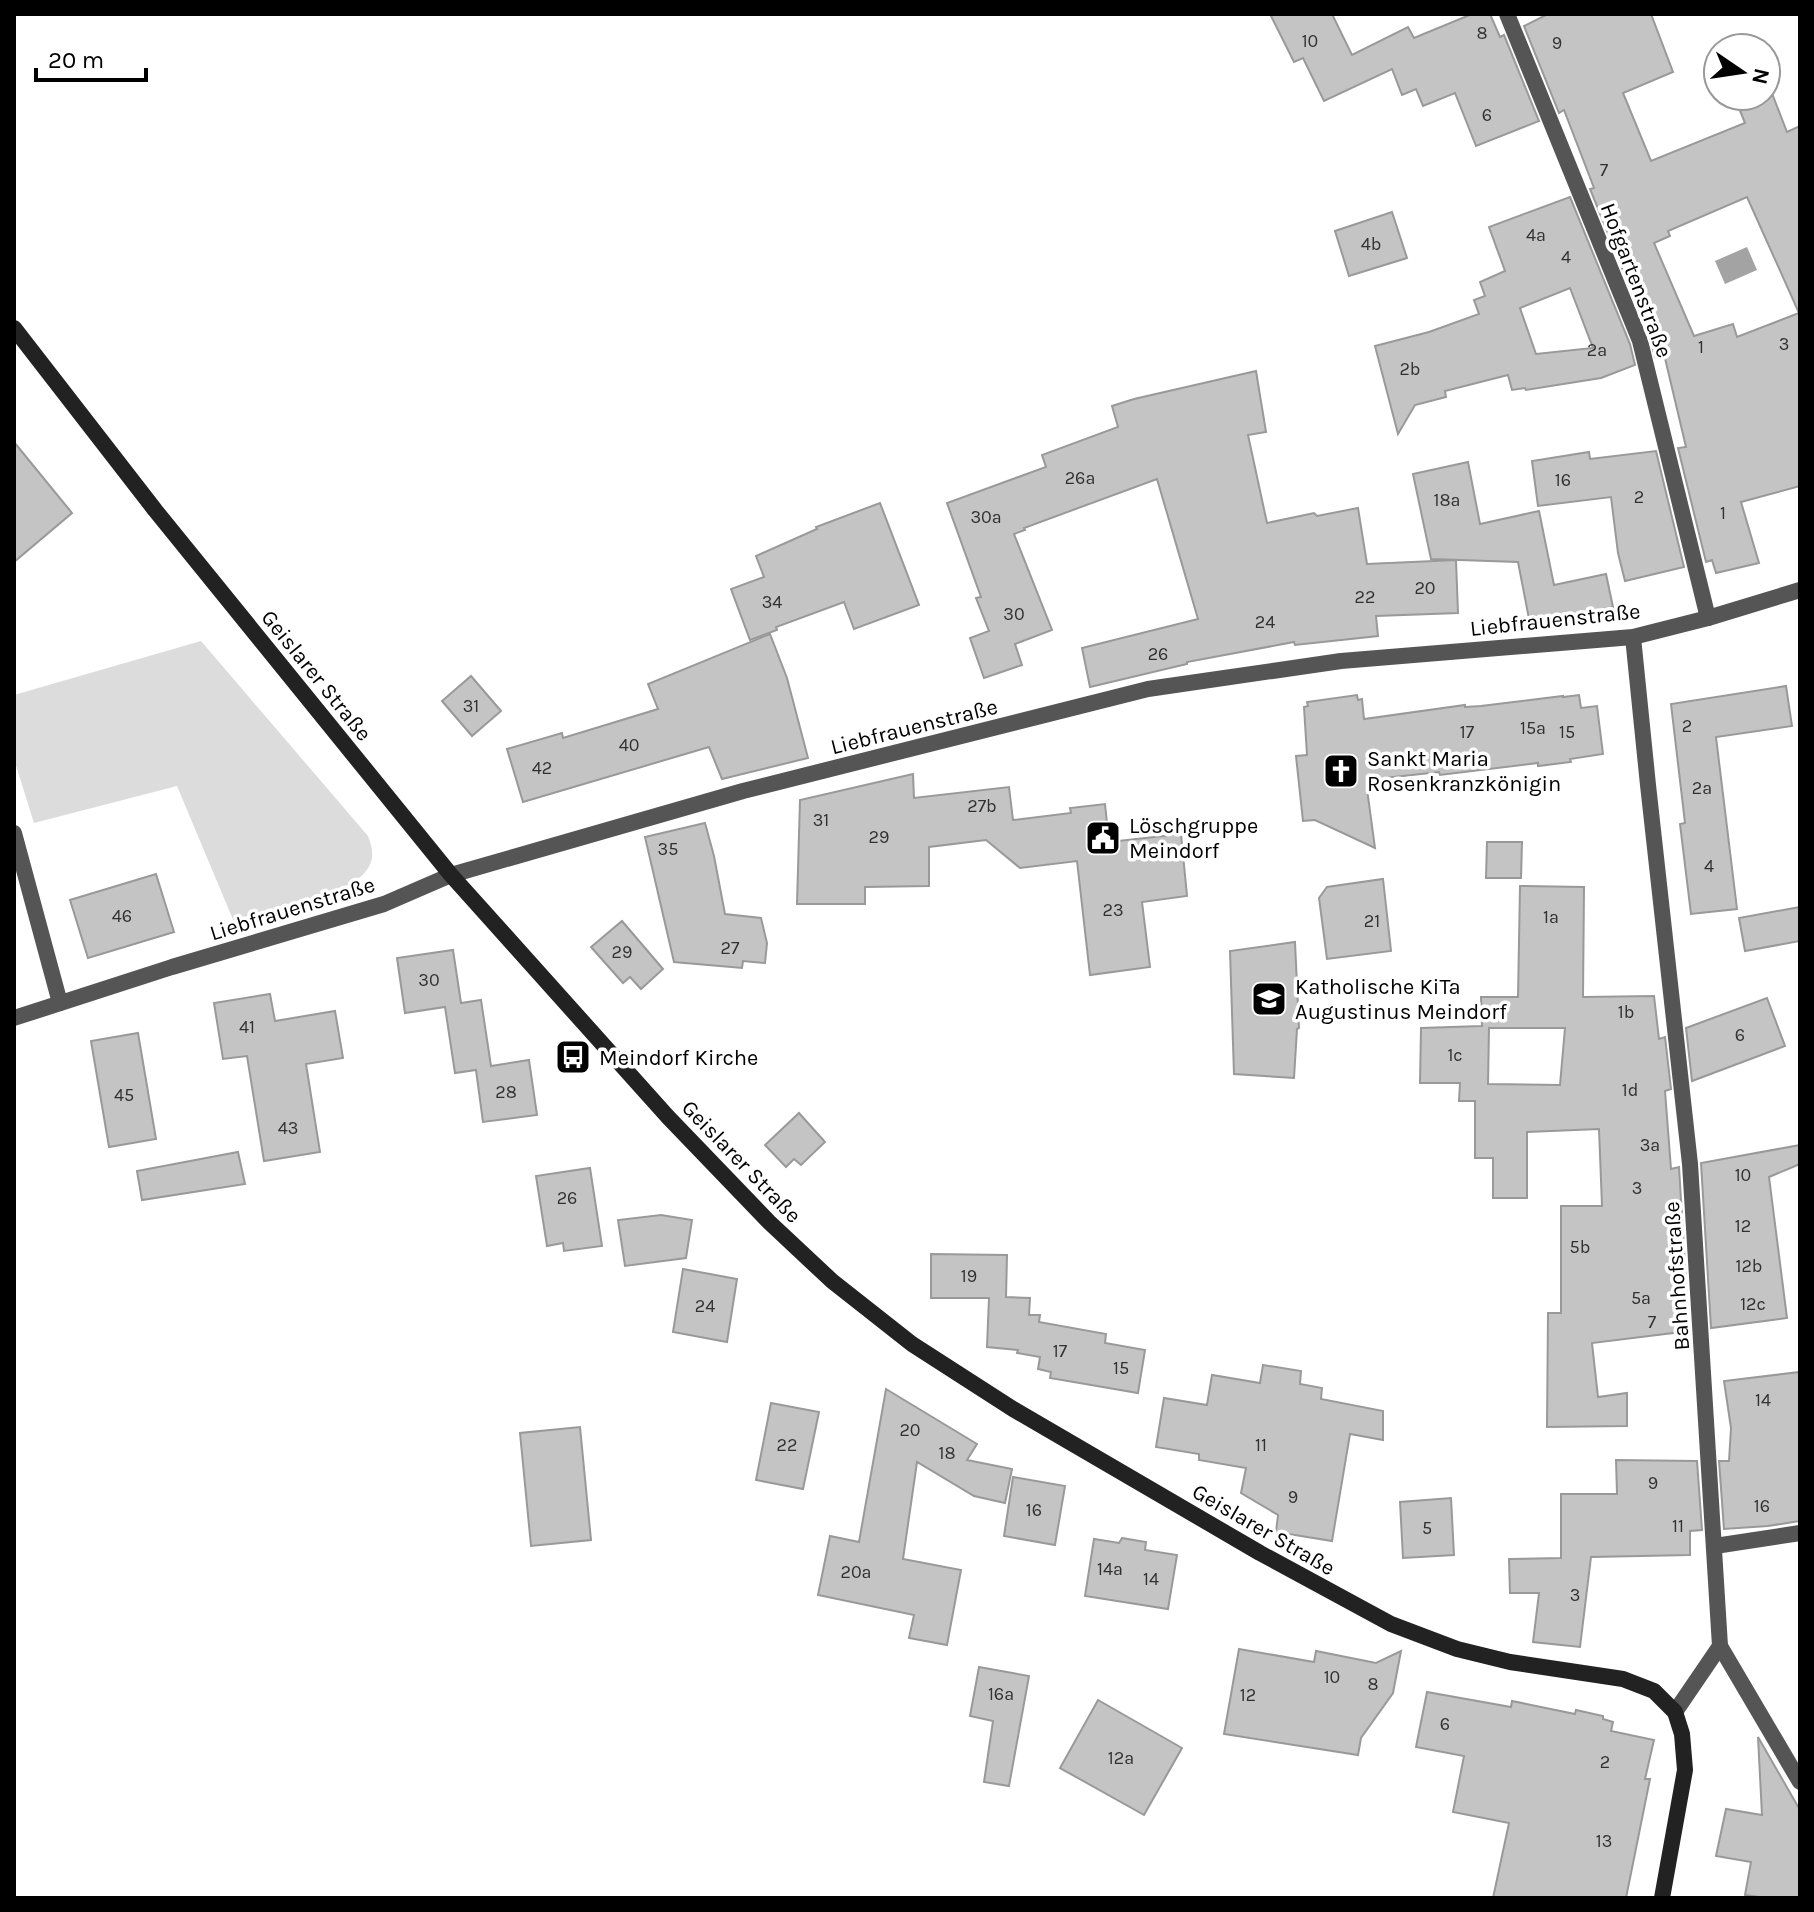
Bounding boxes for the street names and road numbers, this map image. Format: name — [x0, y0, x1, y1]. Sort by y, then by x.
street label: Hofgartenstraße — [1595, 199, 1678, 361]
street label: Liebfrauenstraße — [1469, 598, 1642, 642]
street label: Geislarer Straße — [256, 605, 377, 746]
street label: Liebfrauenstraße — [828, 694, 1001, 760]
street label: Liebfrauenstraße — [207, 871, 378, 946]
street label: Geislarer Straße — [676, 1095, 806, 1229]
street label: Bahnhofstraße — [1659, 1201, 1695, 1351]
street label: Geislarer Straße — [1187, 1478, 1340, 1581]

